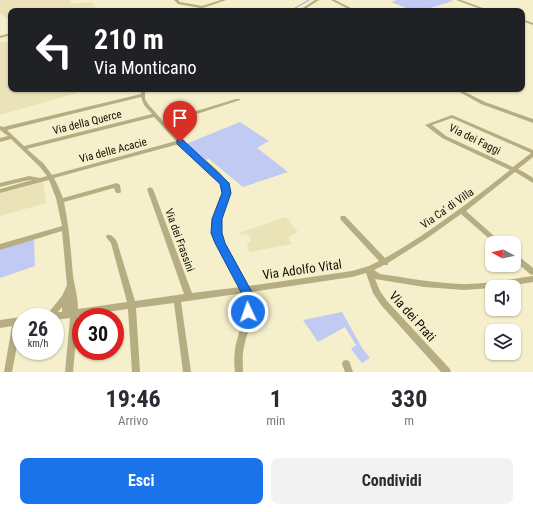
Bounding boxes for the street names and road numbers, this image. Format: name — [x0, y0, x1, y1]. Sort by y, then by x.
street label: Via della Querce — [51, 108, 123, 137]
street label: Via dei Faggi — [447, 121, 503, 158]
street label: Via delle Acacie — [78, 135, 148, 166]
street label: Via Ca' di Villa — [418, 185, 476, 231]
street label: Via dei Frassini — [162, 207, 197, 273]
street label: Via Adolfo Vital — [261, 257, 343, 282]
street label: Via dei Prati — [386, 288, 439, 344]

